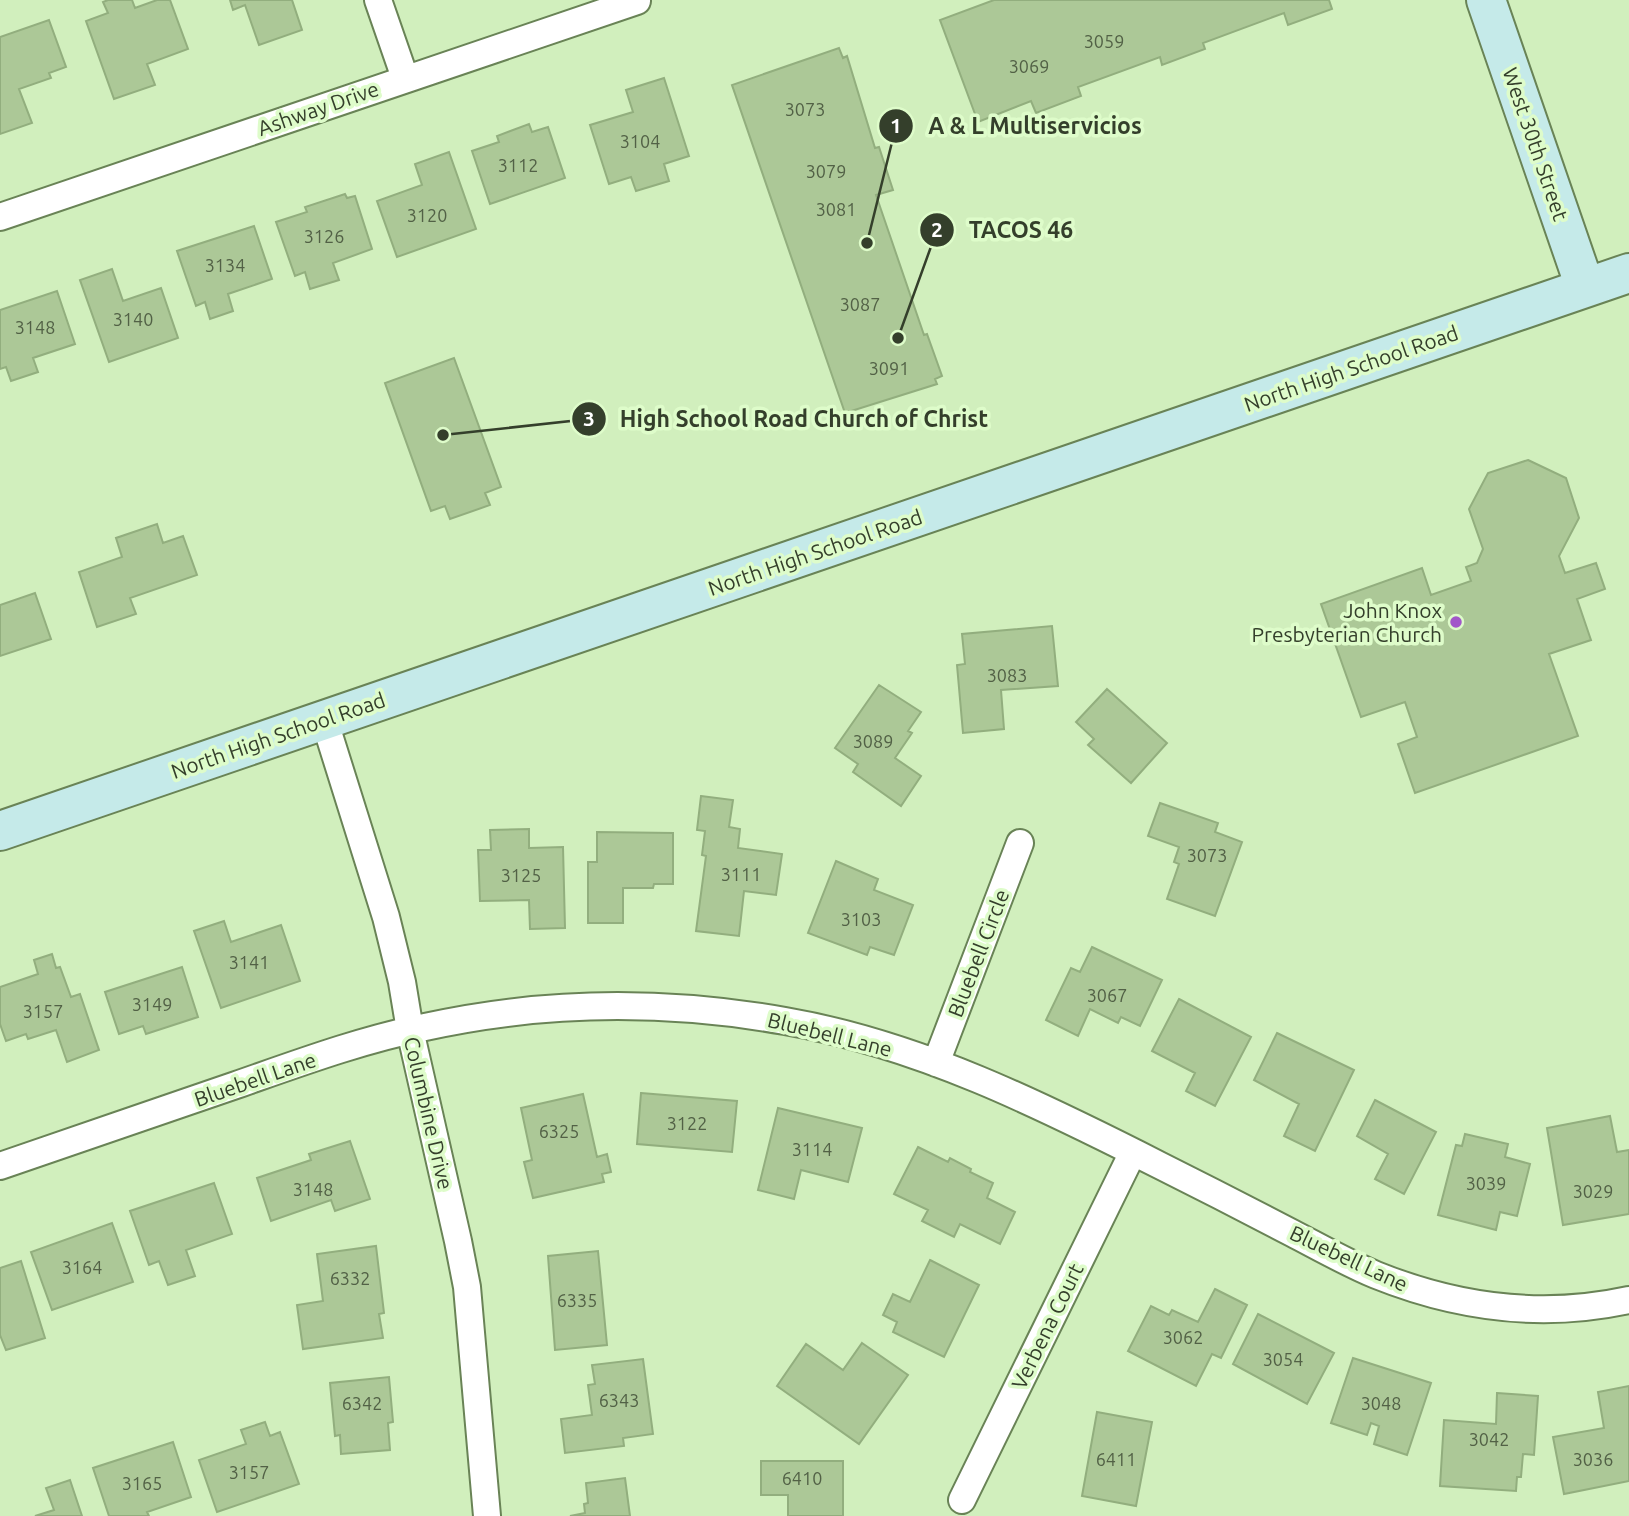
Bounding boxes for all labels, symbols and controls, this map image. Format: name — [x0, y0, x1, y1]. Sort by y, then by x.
house number: 3059 — [1084, 31, 1124, 51]
house number: 3069 — [1009, 56, 1049, 76]
street label: West 30th Street — [1499, 64, 1573, 224]
street label: Ashway Drive — [254, 76, 382, 140]
house number: 3073 — [785, 99, 825, 119]
callout: A & L Multiservicios — [879, 104, 1156, 148]
text: 1 — [890, 113, 902, 137]
text: A & L Multiservicios — [928, 113, 1142, 138]
house number: 3104 — [620, 131, 660, 151]
house number: 3112 — [498, 155, 538, 175]
house number: 3079 — [806, 161, 846, 181]
house number: 3081 — [816, 199, 856, 219]
house number: 3120 — [407, 205, 447, 225]
callout: TACOS 46 — [919, 208, 1087, 252]
text: 2 — [931, 217, 943, 241]
text: TACOS 46 — [969, 217, 1073, 242]
house number: 3126 — [304, 226, 344, 246]
house number: 3134 — [205, 255, 245, 275]
house number: 3087 — [840, 294, 880, 314]
house number: 3140 — [113, 309, 153, 329]
house number: 3148 — [15, 317, 55, 337]
street label: North High School Road — [1241, 320, 1461, 416]
house number: 3091 — [869, 358, 909, 378]
callout: High School Road Church of Christ — [571, 397, 1002, 441]
text: 3 — [583, 406, 595, 430]
text: High School Road Church of Christ — [620, 406, 988, 431]
street label: North High School Road — [705, 504, 925, 600]
place label: John Knox Presbyterian Church — [1251, 598, 1442, 646]
marker: John Knox Presbyterian Church — [1448, 614, 1464, 630]
house number: 3083 — [987, 665, 1027, 685]
street label: North High School Road — [168, 687, 388, 783]
house number: 3089 — [853, 731, 893, 751]
house number: 3073 — [1187, 845, 1227, 865]
house number: 3111 — [721, 864, 761, 884]
house number: 3125 — [501, 865, 541, 885]
street label: Bluebell Circle — [943, 886, 1013, 1020]
house number: 3103 — [841, 909, 881, 929]
house number: 3141 — [229, 952, 269, 972]
house number: 3067 — [1087, 985, 1127, 1005]
house number: 3149 — [132, 994, 172, 1014]
house number: 3157 — [23, 1001, 63, 1021]
street label: Bluebell Lane — [765, 1007, 895, 1061]
street label: Columbine Drive — [400, 1034, 458, 1192]
street label: Bluebell Lane — [191, 1047, 319, 1111]
house number: 3122 — [667, 1113, 707, 1133]
house number: 6325 — [539, 1121, 579, 1141]
house number: 3114 — [792, 1139, 832, 1159]
house number: 3039 — [1466, 1173, 1506, 1193]
house number: 3148 — [293, 1179, 333, 1199]
house number: 3029 — [1573, 1181, 1613, 1201]
street label: Bluebell Lane — [1286, 1220, 1412, 1296]
house number: 3164 — [62, 1257, 102, 1277]
street label: Verbena Court — [1006, 1259, 1088, 1393]
house number: 6332 — [330, 1268, 370, 1288]
house number: 6335 — [557, 1290, 597, 1310]
house number: 3062 — [1163, 1327, 1203, 1347]
house number: 3054 — [1263, 1349, 1303, 1369]
house number: 6343 — [599, 1390, 639, 1410]
house number: 6342 — [342, 1393, 382, 1413]
house number: 3048 — [1361, 1393, 1401, 1413]
house number: 3042 — [1469, 1429, 1509, 1449]
house number: 6411 — [1096, 1449, 1136, 1469]
house number: 3036 — [1573, 1449, 1613, 1469]
house number: 3157 — [229, 1462, 269, 1482]
house number: 6410 — [782, 1468, 822, 1488]
house number: 3165 — [122, 1473, 162, 1493]

